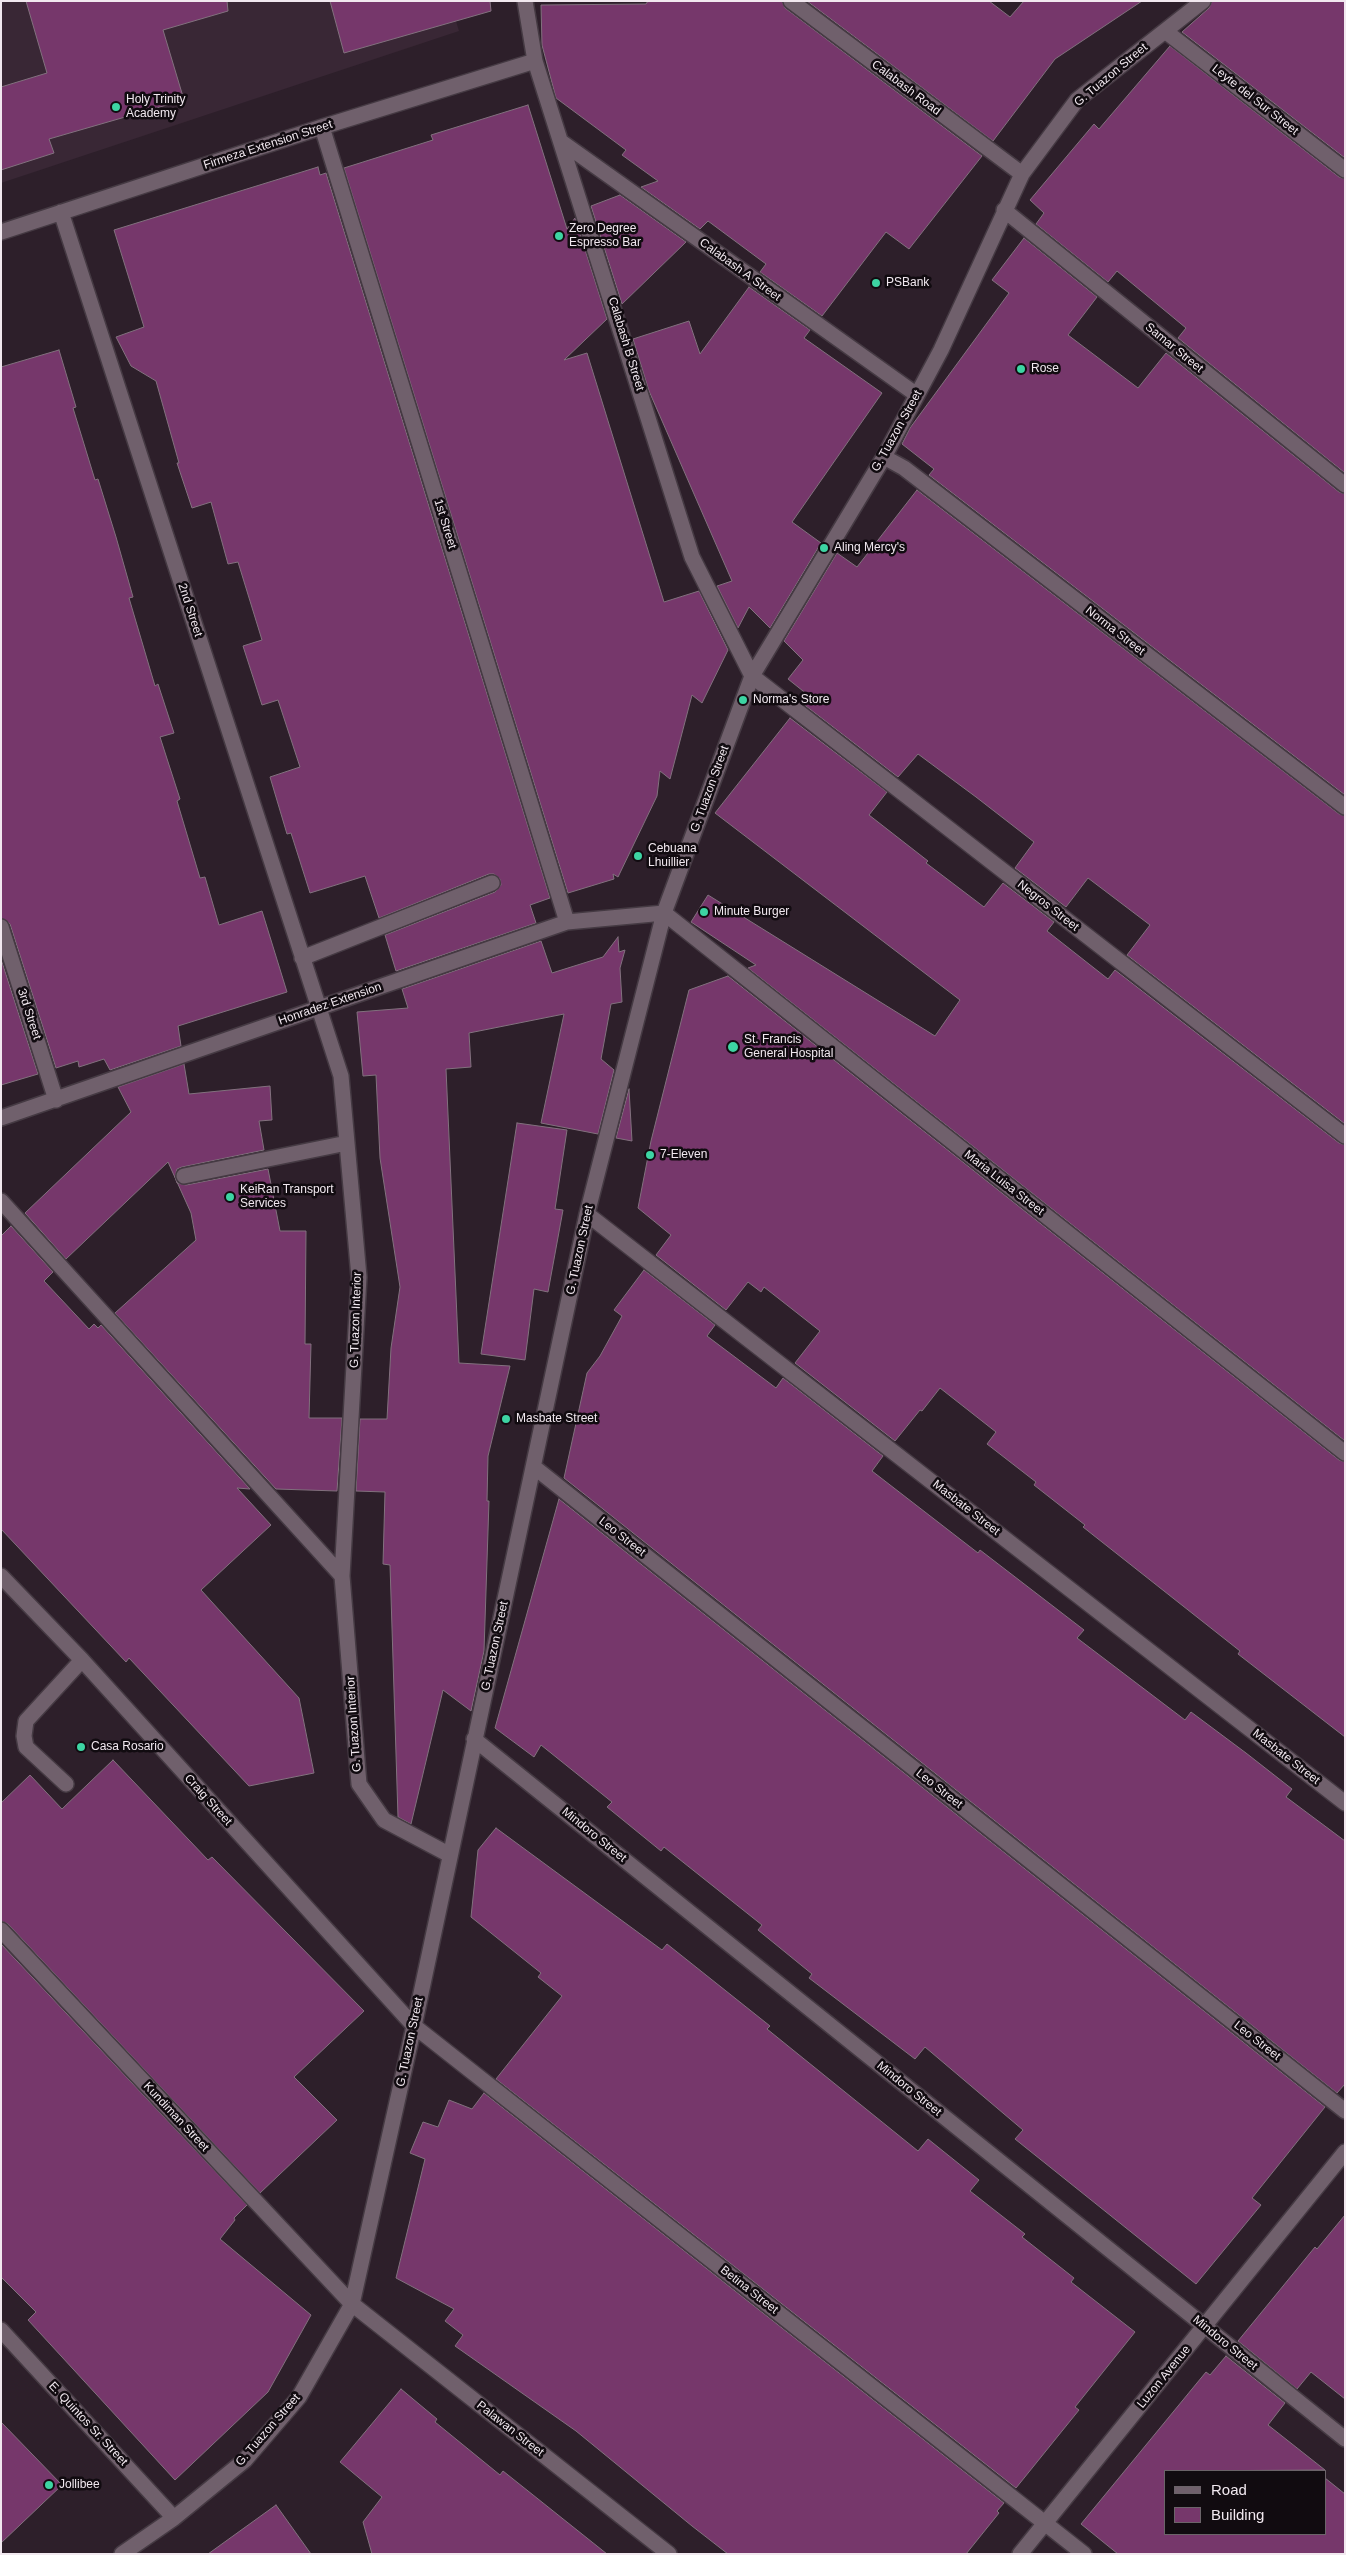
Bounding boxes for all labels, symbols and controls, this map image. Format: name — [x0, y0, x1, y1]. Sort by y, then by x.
street label: G. Tuazon Street — [1072, 40, 1150, 110]
street label: Calabash Road — [869, 57, 943, 119]
street label: Leyte del Sur Street — [1209, 62, 1301, 138]
place label: Holy Trinity Academy — [126, 93, 186, 121]
marker: Holy Trinity Academy — [110, 101, 122, 113]
street label: Firmeza Extension Street — [202, 117, 334, 173]
place label: Zero Degree Espresso Bar — [569, 222, 641, 250]
marker: Zero Degree Espresso Bar — [553, 230, 565, 242]
street label: Calabash A Street — [696, 236, 784, 304]
place label: PSBank — [886, 276, 929, 290]
marker: PSBank — [870, 277, 882, 289]
street label: Calabash B Street — [605, 295, 647, 393]
street label: Samar Street — [1142, 320, 1206, 376]
place label: Rose — [1031, 362, 1059, 376]
marker: Rose — [1015, 363, 1027, 375]
street label: G. Tuazon Street — [869, 388, 925, 474]
street label: 1st Street — [431, 497, 459, 551]
place label: Aling Mercy's — [834, 541, 905, 555]
marker: Aling Mercy's — [818, 542, 830, 554]
street label: 2nd Street — [175, 581, 205, 639]
street label: Norma Street — [1082, 603, 1148, 659]
place label: Norma's Store — [753, 693, 829, 707]
marker: Norma's Store — [737, 694, 749, 706]
street label: G. Tuazon Street — [688, 744, 732, 834]
place label: Cebuana Lhuillier — [648, 842, 697, 870]
marker: Cebuana Lhuillier — [632, 850, 644, 862]
street label: Negros Street — [1014, 878, 1082, 934]
place label: Minute Burger — [714, 905, 789, 919]
marker: Minute Burger — [698, 906, 710, 918]
street label: Honradez Extension — [277, 980, 383, 1028]
street label: 3rd Street — [14, 987, 44, 1041]
place label: St. Francis General Hospital — [744, 1033, 833, 1061]
marker: St. Francis General Hospital — [726, 1040, 740, 1054]
street label: Maria Luisa Street — [961, 1147, 1047, 1219]
place label: 7-Eleven — [660, 1148, 707, 1162]
marker: 7-Eleven — [644, 1149, 656, 1161]
place label: KeiRan Transport Services — [240, 1183, 334, 1211]
marker: KeiRan Transport Services — [224, 1191, 236, 1203]
street label: G. Tuazon Street — [564, 1204, 596, 1296]
street label: G. Tuazon Interior — [347, 1272, 365, 1368]
place label: Masbate Street — [516, 1412, 597, 1426]
marker: Masbate Street — [500, 1413, 512, 1425]
street label: Masbate Street — [930, 1477, 1002, 1539]
street label: Leo Street — [596, 1514, 648, 1560]
street label: G. Tuazon Street — [479, 1600, 511, 1692]
street label: G. Tuazon Interior — [343, 1675, 365, 1773]
street label: Masbate Street — [1250, 1726, 1322, 1788]
place label: Casa Rosario — [91, 1740, 164, 1754]
marker: Casa Rosario — [75, 1741, 87, 1753]
street label: Leo Street — [913, 1766, 965, 1812]
street label: Craig Street — [181, 1771, 235, 1829]
street label: Mindoro Street — [559, 1805, 629, 1865]
street label: G. Tuazon Street — [394, 1996, 426, 2088]
street label: Leo Street — [1231, 2018, 1283, 2064]
street label: Mindoro Street — [874, 2059, 944, 2119]
street label: Kundiman Street — [140, 2079, 212, 2155]
street label: Betina Street — [717, 2263, 781, 2317]
street label: Mindoro Street — [1190, 2313, 1260, 2373]
street label: Luzon Avenue — [1134, 2343, 1194, 2411]
street label: E. Quintos Sr. Street — [45, 2379, 131, 2469]
street label: G. Tuazon Street — [233, 2391, 303, 2469]
street label: Palawan Street — [474, 2398, 546, 2460]
legend — [1164, 2470, 1326, 2535]
place label: Jollibee — [59, 2478, 100, 2492]
marker: Jollibee — [43, 2479, 55, 2491]
text: Road — [1211, 2481, 1247, 2498]
text: Building — [1211, 2506, 1264, 2523]

